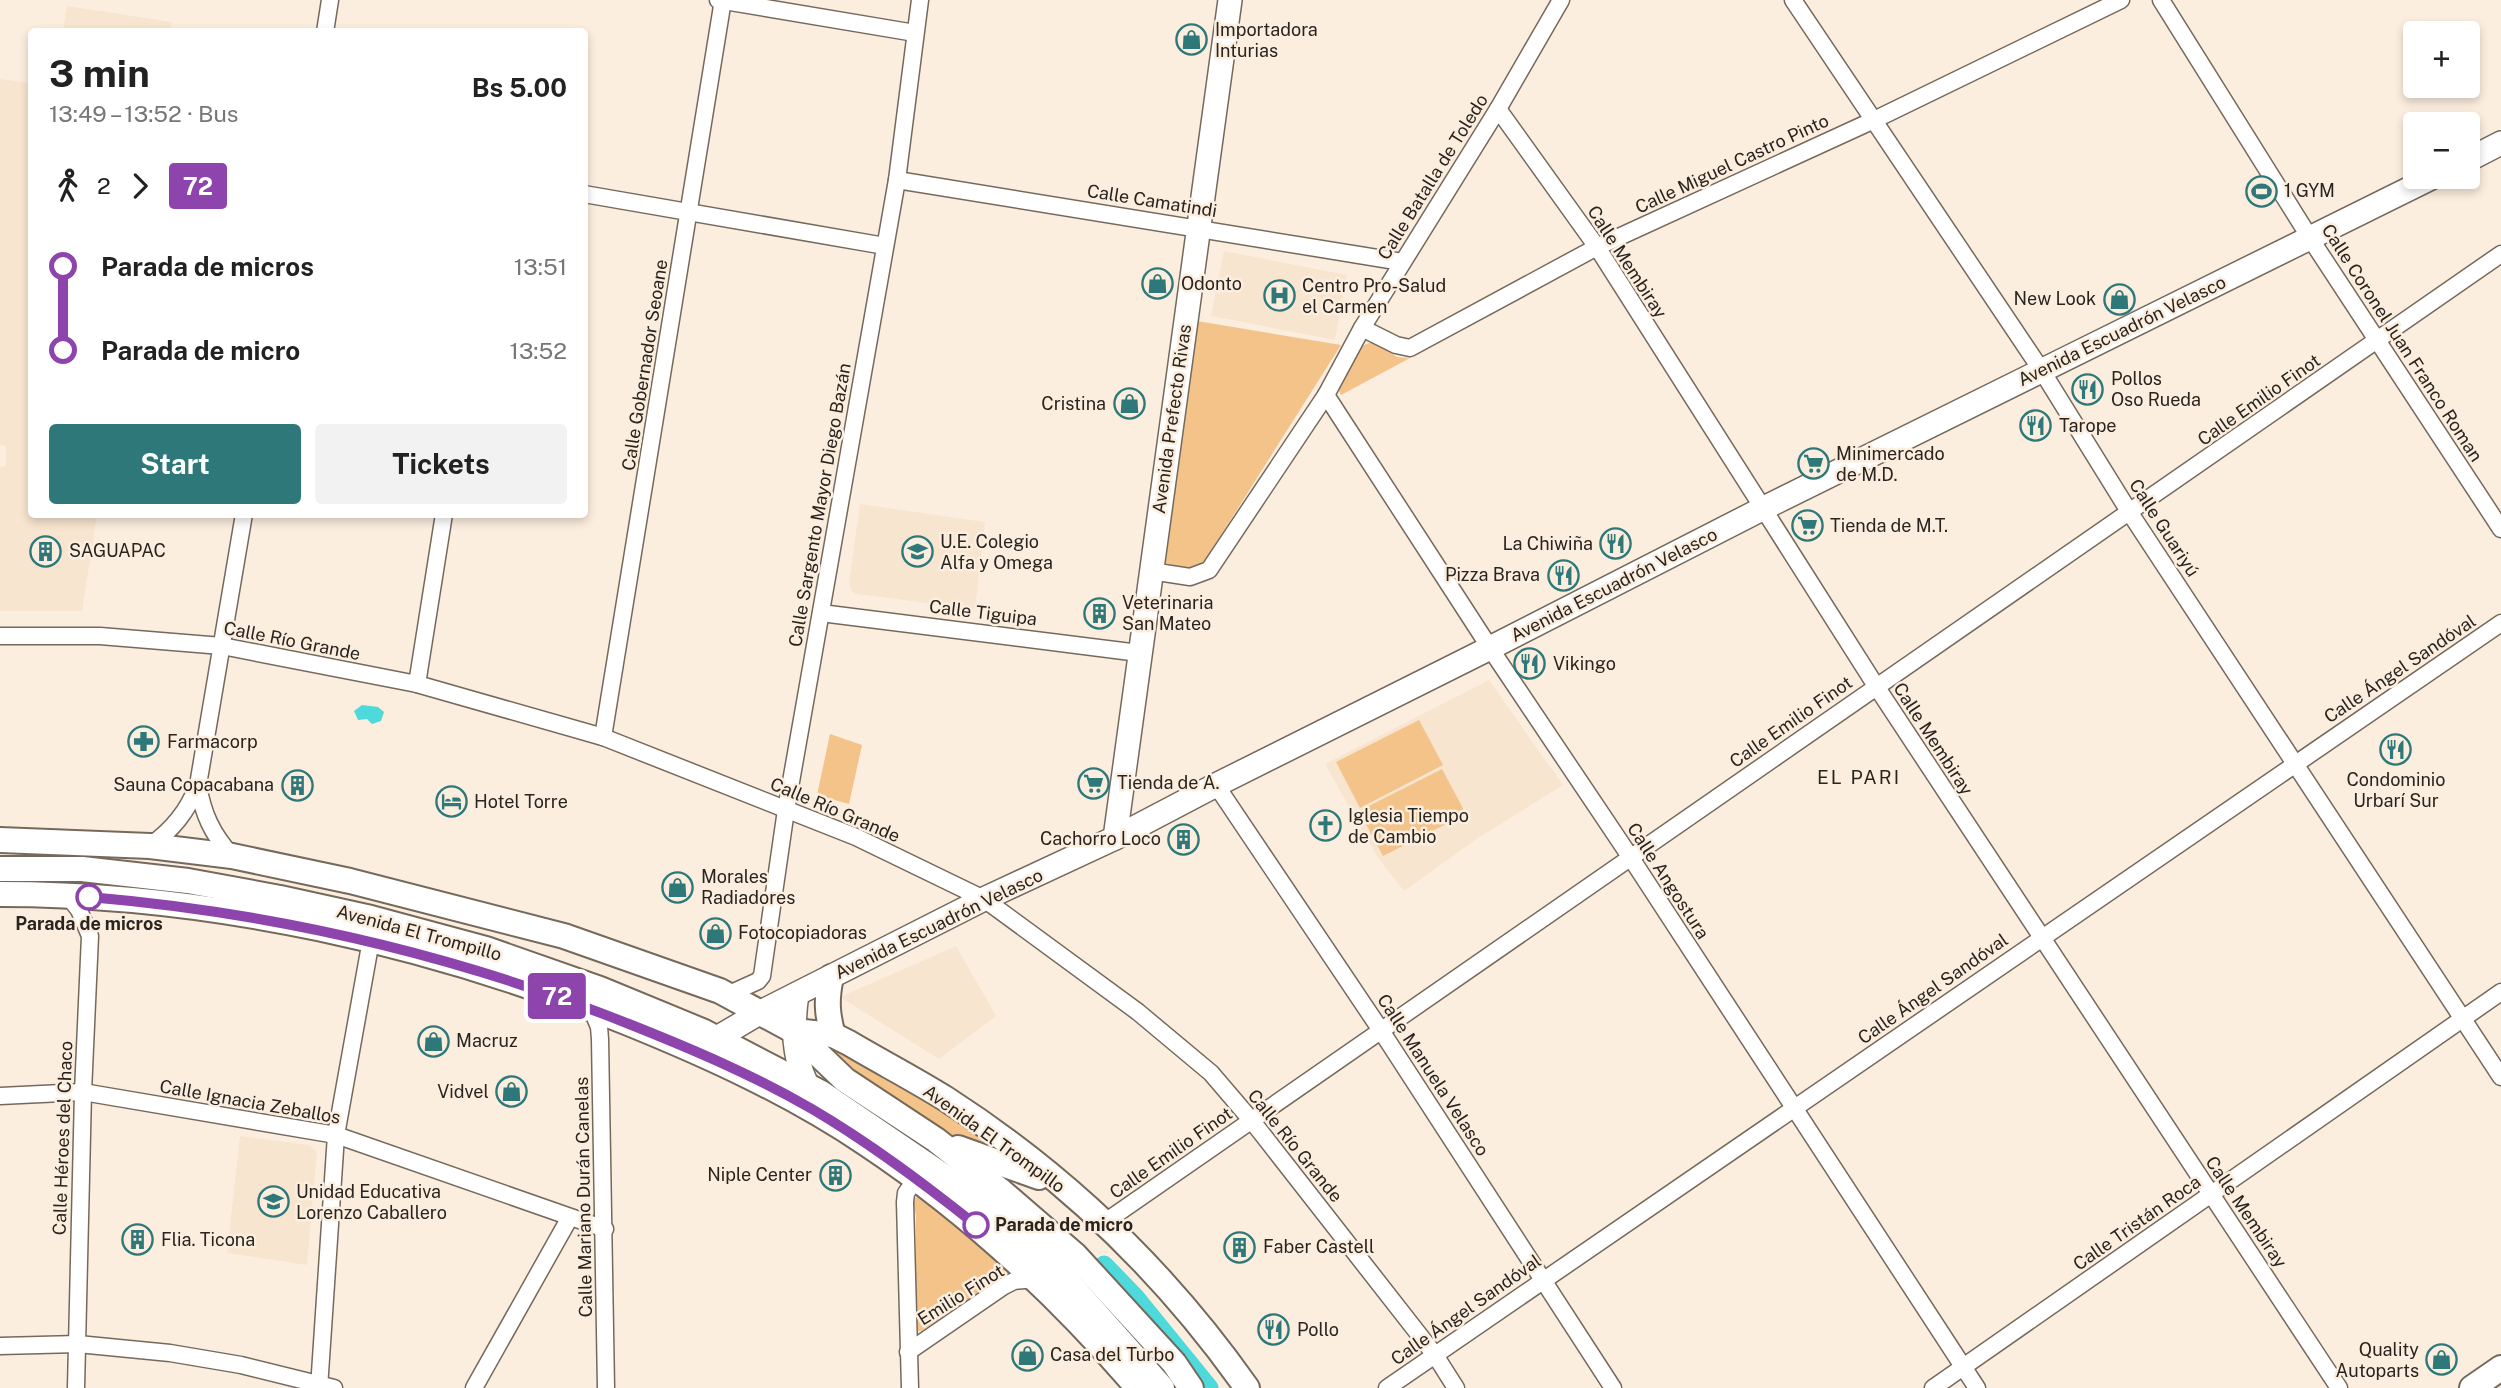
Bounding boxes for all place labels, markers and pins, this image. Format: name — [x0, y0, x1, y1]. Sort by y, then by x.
place label: Importadora Inturias — [1215, 19, 1318, 61]
shop icon: Importadora Inturias — [1175, 23, 1209, 57]
sports icon: 1 GYM — [2244, 174, 2278, 208]
place label: 1 GYM — [2284, 180, 2335, 201]
shop icon: Odonto — [1141, 267, 1175, 301]
place label: Odonto — [1181, 273, 1242, 294]
place label: Centro Pro-Salud el Carmen — [1302, 275, 1446, 317]
hospital icon: Centro Pro-Salud el Carmen — [1262, 279, 1296, 313]
shop icon: New Look — [2102, 282, 2136, 316]
place label: New Look — [2014, 288, 2096, 309]
place label: Pollos Oso Rueda — [2111, 368, 2201, 410]
restaurant icon: Pollos Oso Rueda — [2071, 372, 2105, 406]
shop icon: Cristina — [1112, 387, 1146, 421]
place label: Cristina — [1041, 393, 1106, 414]
restaurant icon: Tarope — [2019, 409, 2053, 443]
place label: Tarope — [2059, 415, 2117, 436]
place label: Minimercado de M.D. — [1836, 443, 1945, 485]
supermarket icon: Minimercado de M.D. — [1796, 447, 1830, 481]
supermarket icon: Tienda de M.T. — [1790, 509, 1824, 543]
place label: Tienda de M.T. — [1830, 515, 1948, 536]
restaurant icon: La Chiwiña — [1599, 527, 1633, 561]
place label: U.E. Colegio Alfa y Omega — [940, 531, 1053, 573]
place label: La Chiwiña — [1502, 533, 1593, 554]
building icon: SAGUAPAC — [29, 534, 63, 568]
school or university icon: U.E. Colegio Alfa y Omega — [900, 535, 934, 569]
place label: SAGUAPAC — [69, 540, 166, 561]
restaurant icon: Pizza Brava — [1546, 558, 1580, 592]
place label: Pizza Brava — [1445, 564, 1540, 585]
place label: Veterinaria San Mateo — [1122, 592, 1213, 634]
building icon: Veterinaria San Mateo — [1082, 596, 1116, 630]
restaurant icon: Vikingo — [1513, 647, 1547, 681]
place label: Vikingo — [1553, 653, 1616, 674]
pharmacy icon: Farmacorp — [127, 725, 161, 759]
place label: Farmacorp — [167, 731, 258, 752]
restaurant icon: Condominio Urbarí Sur — [2379, 733, 2413, 767]
supermarket icon: Tienda de A. — [1077, 766, 1111, 800]
building icon: Sauna Copacabana — [280, 768, 314, 802]
place label: Condominio Urbarí Sur — [2346, 769, 2446, 811]
place label: Tienda de A. — [1117, 772, 1220, 793]
place label: Sauna Copacabana — [113, 774, 274, 795]
hotel icon: Hotel Torre — [434, 785, 468, 819]
place label: Hotel Torre — [474, 791, 568, 812]
place label: Iglesia Tiempo de Cambio — [1348, 805, 1469, 847]
church icon: Iglesia Tiempo de Cambio — [1308, 809, 1342, 843]
building icon: Cachorro Loco — [1167, 822, 1201, 856]
place label: Cachorro Loco — [1040, 828, 1161, 849]
place label: Morales Radiadores — [701, 866, 795, 908]
shop icon: Morales Radiadores — [661, 870, 695, 904]
marker: Parada de micros — [76, 884, 102, 910]
place label: Parada de micros — [15, 913, 163, 934]
shop icon: Fotocopiadoras — [698, 916, 732, 950]
place label: Fotocopiadoras — [738, 922, 867, 943]
shop icon: Macruz — [416, 1024, 450, 1058]
place label: Macruz — [456, 1030, 518, 1051]
shop icon: Vidvel — [495, 1075, 529, 1109]
place label: Vidvel — [437, 1081, 489, 1102]
building icon: Niple Center — [818, 1158, 852, 1192]
place label: Niple Center — [707, 1164, 812, 1185]
place label: Unidad Educativa Lorenzo Caballero — [296, 1181, 447, 1223]
school or university icon: Unidad Educativa Lorenzo Caballero — [256, 1185, 290, 1219]
marker: Parada de micro — [963, 1212, 989, 1238]
place label: Parada de micro — [995, 1214, 1133, 1235]
building icon: Flia. Ticona — [121, 1223, 155, 1257]
place label: Flia. Ticona — [161, 1229, 255, 1250]
building icon: Faber Castell — [1223, 1230, 1257, 1264]
place label: Faber Castell — [1263, 1236, 1374, 1257]
restaurant icon: Pollo — [1257, 1313, 1291, 1347]
place label: Pollo — [1297, 1319, 1339, 1340]
shop icon: Casa del Turbo — [1010, 1338, 1044, 1372]
place label: Quality Autoparts — [2336, 1339, 2419, 1381]
shop icon: Quality Autoparts — [2425, 1343, 2459, 1377]
place label: Casa del Turbo — [1050, 1344, 1174, 1365]

